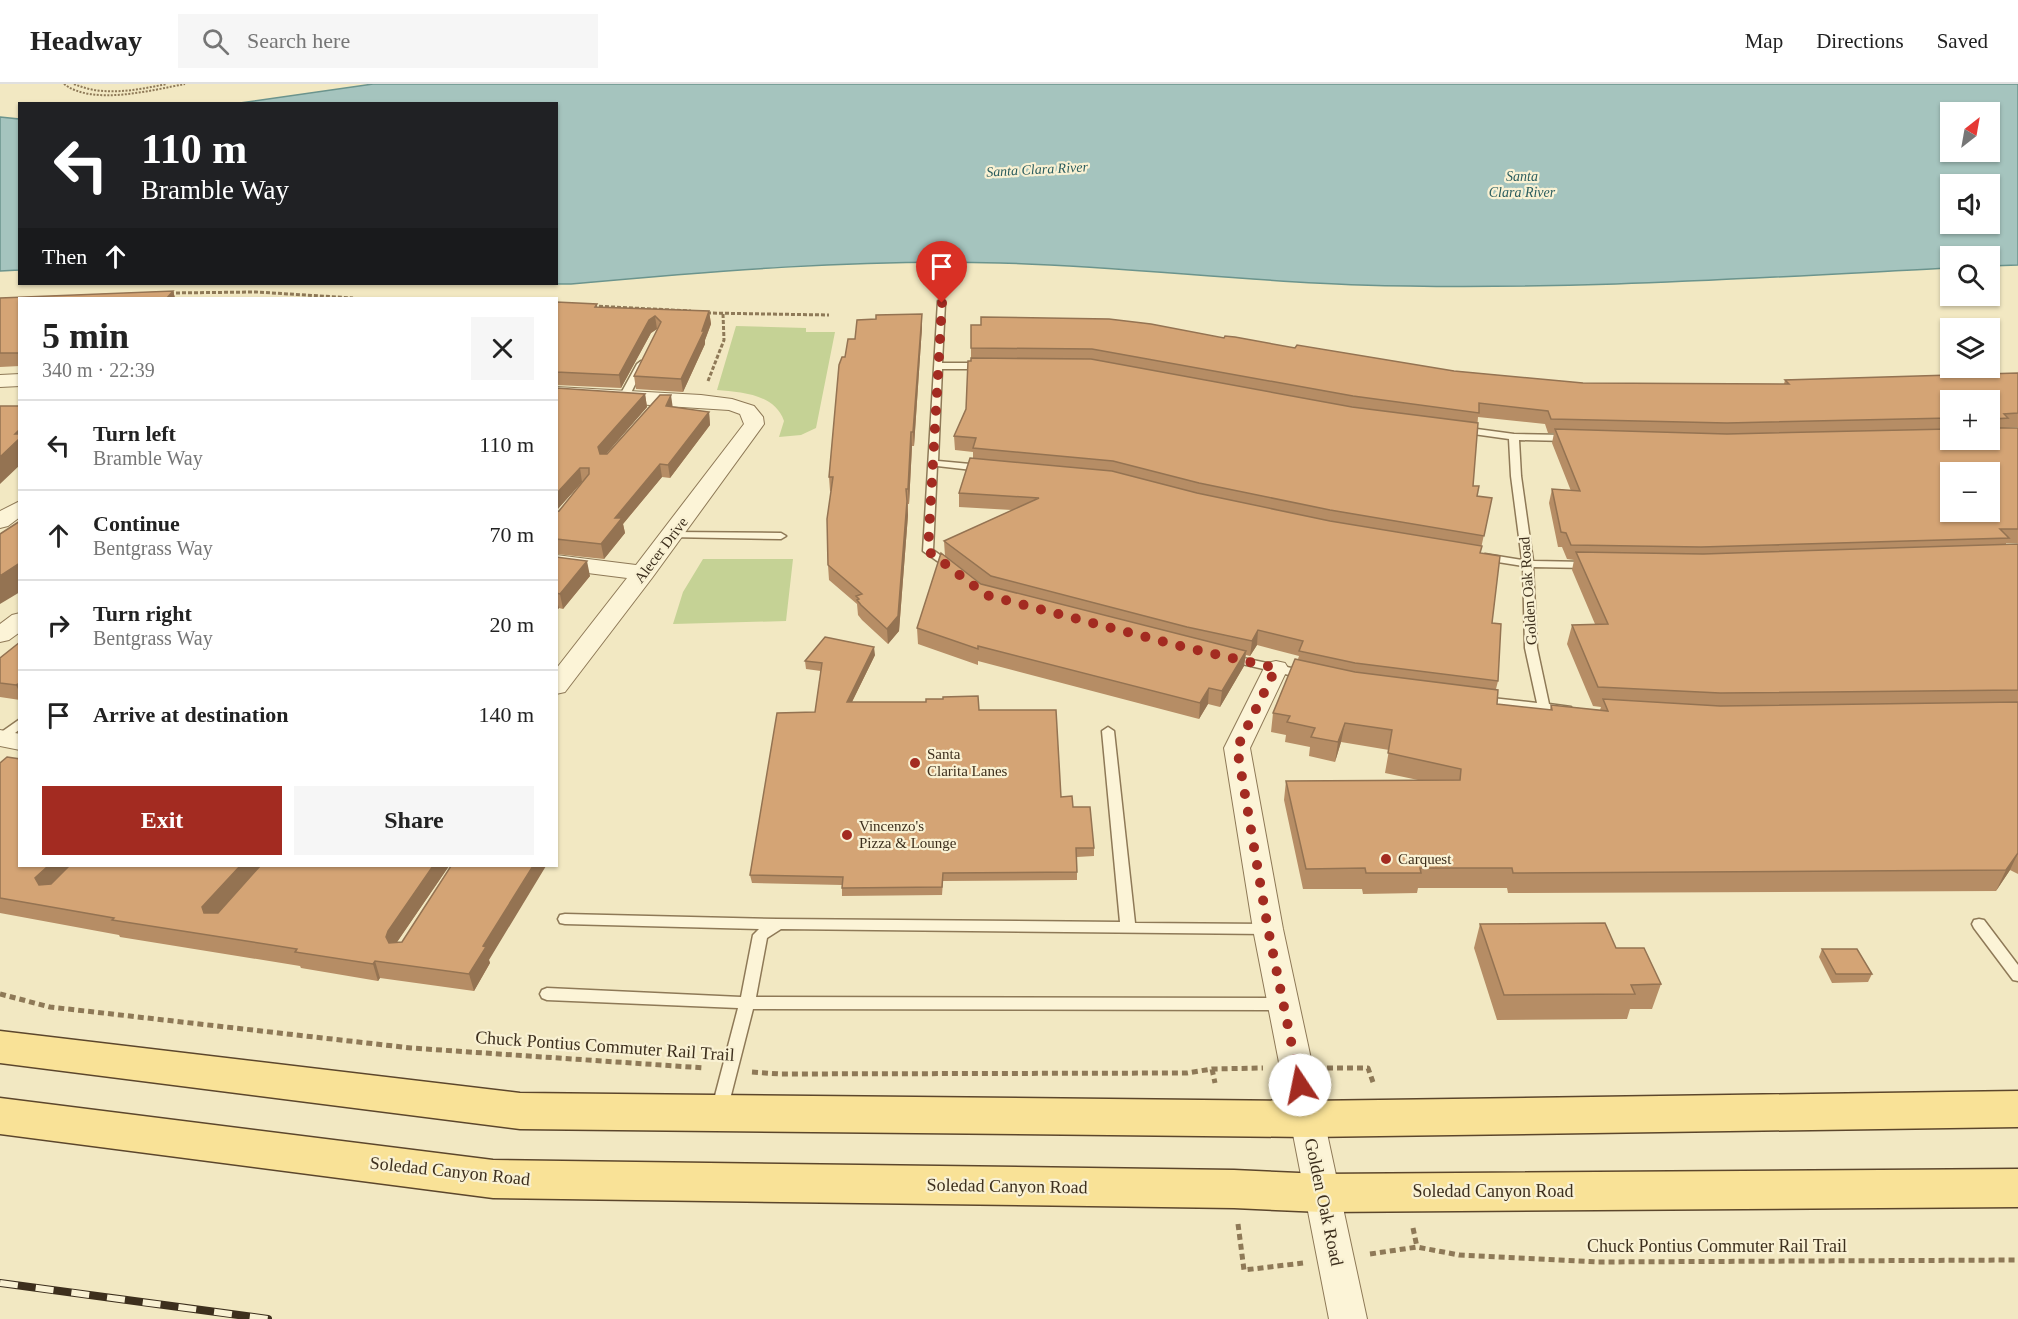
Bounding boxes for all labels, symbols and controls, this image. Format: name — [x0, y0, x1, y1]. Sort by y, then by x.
search box — [178, 14, 598, 68]
text: Headway — [30, 25, 142, 56]
icon: search — [199, 25, 232, 58]
text: Search here — [247, 28, 350, 53]
text: Map — [1745, 29, 1783, 53]
text: Directions — [1816, 29, 1904, 53]
text: Saved — [1937, 29, 1988, 53]
north arrow — [1940, 102, 2000, 162]
map controls — [1940, 102, 2000, 522]
icon: left — [42, 126, 120, 204]
text: 110 m — [141, 126, 247, 172]
water label: Santa Clara River — [986, 159, 1089, 180]
water label: Santa Clara River — [1489, 169, 1556, 200]
button: sound — [1940, 174, 2000, 234]
text: Bramble Way — [141, 175, 289, 205]
icon: ahead — [99, 240, 132, 273]
pin — [916, 241, 967, 303]
text: Then — [42, 244, 87, 269]
button: search — [1940, 246, 2000, 306]
icon: arrive — [925, 250, 958, 283]
text: 5 min — [42, 316, 129, 356]
button: close — [471, 317, 534, 380]
button: layers — [1940, 318, 2000, 378]
text: 340 m · 22:39 — [42, 359, 155, 381]
button: + — [1940, 390, 2000, 450]
text: Turn left — [93, 421, 176, 446]
icon: left — [42, 429, 75, 462]
text: 110 m — [479, 432, 534, 457]
text: Bramble Way — [93, 447, 203, 469]
button: − — [1940, 462, 2000, 522]
text: Continue — [93, 511, 180, 536]
street label: Alecer Drive — [631, 514, 691, 586]
icon: ahead — [42, 519, 75, 552]
text: 70 m — [489, 522, 534, 547]
street label: Golden Oak Road — [1516, 536, 1540, 646]
text: Bentgrass Way — [93, 537, 213, 559]
text: Turn right — [93, 601, 192, 626]
icon: right — [42, 609, 75, 642]
text: 20 m — [489, 612, 534, 637]
text: Bentgrass Way — [93, 627, 213, 649]
icon: arrive — [42, 699, 75, 732]
text: Arrive at destination — [93, 702, 289, 727]
text: 140 m — [478, 702, 534, 727]
place label: Santa Clarita Lanes — [927, 746, 1008, 779]
marker: Santa Clarita Lanes — [908, 756, 922, 770]
button: Exit — [42, 786, 282, 855]
button: Share — [294, 786, 534, 855]
place label: Vincenzo's Pizza & Lounge — [859, 818, 957, 851]
marker: Vincenzo's Pizza & Lounge — [840, 828, 854, 842]
place label: Carquest — [1398, 851, 1452, 867]
marker: Carquest — [1379, 852, 1393, 866]
street label: Chuck Pontius Commuter Rail Trail — [475, 1027, 735, 1065]
position arrow — [1268, 1053, 1332, 1117]
street label: Golden Oak Road — [1301, 1136, 1347, 1268]
street label: Soledad Canyon Road — [369, 1153, 531, 1189]
street label: Soledad Canyon Road — [926, 1175, 1088, 1197]
street label: Soledad Canyon Road — [1413, 1181, 1573, 1201]
street label: Chuck Pontius Commuter Rail Trail — [1587, 1236, 1847, 1256]

